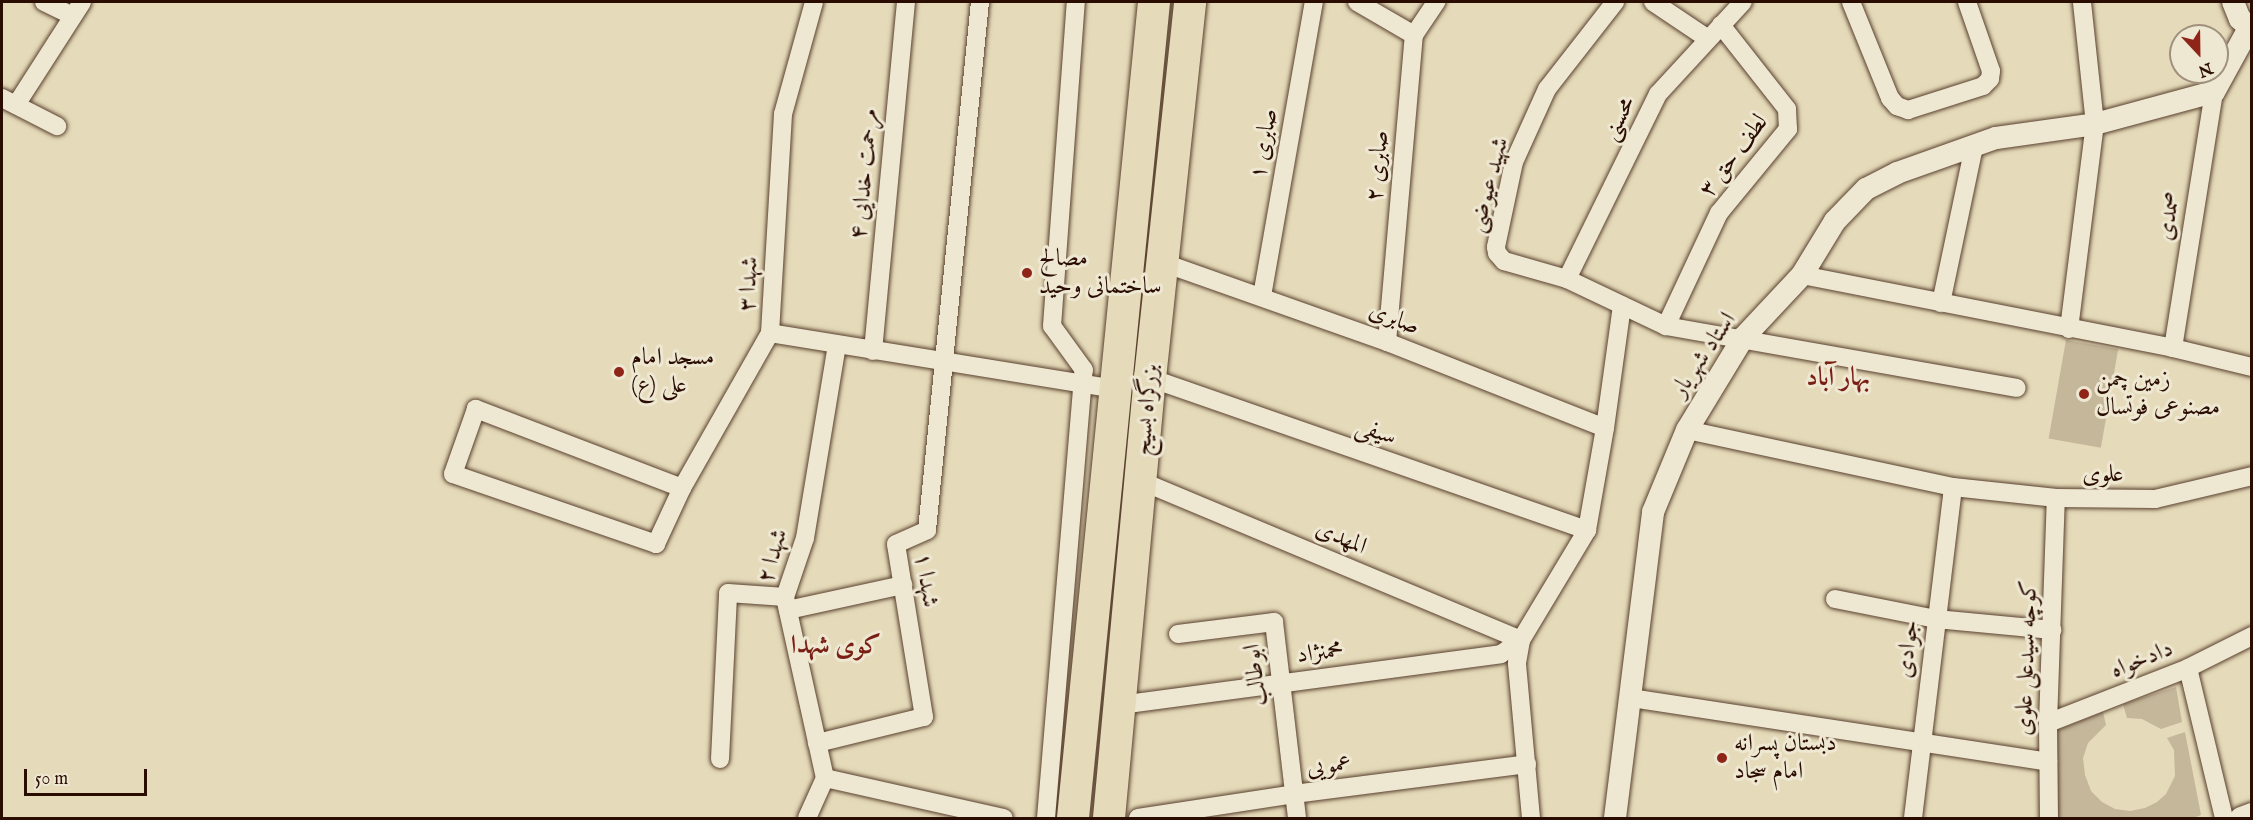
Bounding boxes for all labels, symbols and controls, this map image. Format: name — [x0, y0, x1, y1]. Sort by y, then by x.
north arrow — [2169, 24, 2229, 84]
text: N — [2195, 57, 2215, 81]
street label: محسنی — [1596, 92, 1642, 146]
street label: صابری ۱ — [1244, 106, 1284, 182]
street label: مرحمت خدایی ۴ — [845, 107, 885, 241]
street label: لطف حق ۳ — [1694, 109, 1774, 203]
street label: صابری ۲ — [1361, 129, 1395, 203]
street label: شهید عیوضی — [1462, 134, 1516, 236]
street label: صمدی — [2151, 189, 2187, 243]
place label: مصالح ساختمانی وحید — [1039, 245, 1162, 301]
street label: شهدا ۳ — [733, 256, 765, 312]
marker: مصالح ساختمانی وحید — [1020, 266, 1034, 280]
street label: صابری — [1365, 296, 1423, 342]
street label: استاد شهریار — [1665, 307, 1743, 403]
place label: مسجد امام علی (ع) — [631, 344, 714, 400]
district label: بهار آباد — [1806, 362, 1870, 394]
street label: بزرگراه بسیج — [1129, 363, 1165, 457]
marker: مسجد امام علی (ع) — [612, 365, 626, 379]
place label: زمین چمن مصنوعی فوتسال — [2096, 366, 2220, 422]
marker: زمین چمن مصنوعی فوتسال — [2077, 387, 2091, 401]
street label: سیفی — [1352, 412, 1400, 452]
street label: علوی — [2082, 461, 2124, 489]
street label: المهدی — [1311, 514, 1371, 562]
street label: شهدا ۲ — [752, 526, 794, 586]
street label: شهدا ۱ — [907, 551, 945, 609]
street label: کوچه سیدعلی علوی — [2010, 580, 2044, 736]
street label: جوادی — [1890, 618, 1926, 680]
district label: کوی شهدا — [791, 630, 881, 662]
street label: دادخواه — [2107, 634, 2177, 686]
street label: محمنژاد — [1295, 636, 1345, 670]
street label: ابوطالب — [1238, 642, 1274, 708]
place label: دبستان پسرانه امام سجاد — [1734, 730, 1837, 786]
street label: عمویی — [1305, 749, 1353, 783]
marker: دبستان پسرانه امام سجاد — [1715, 751, 1729, 765]
scale bar — [27, 757, 150, 795]
text: 50 m — [35, 768, 68, 791]

